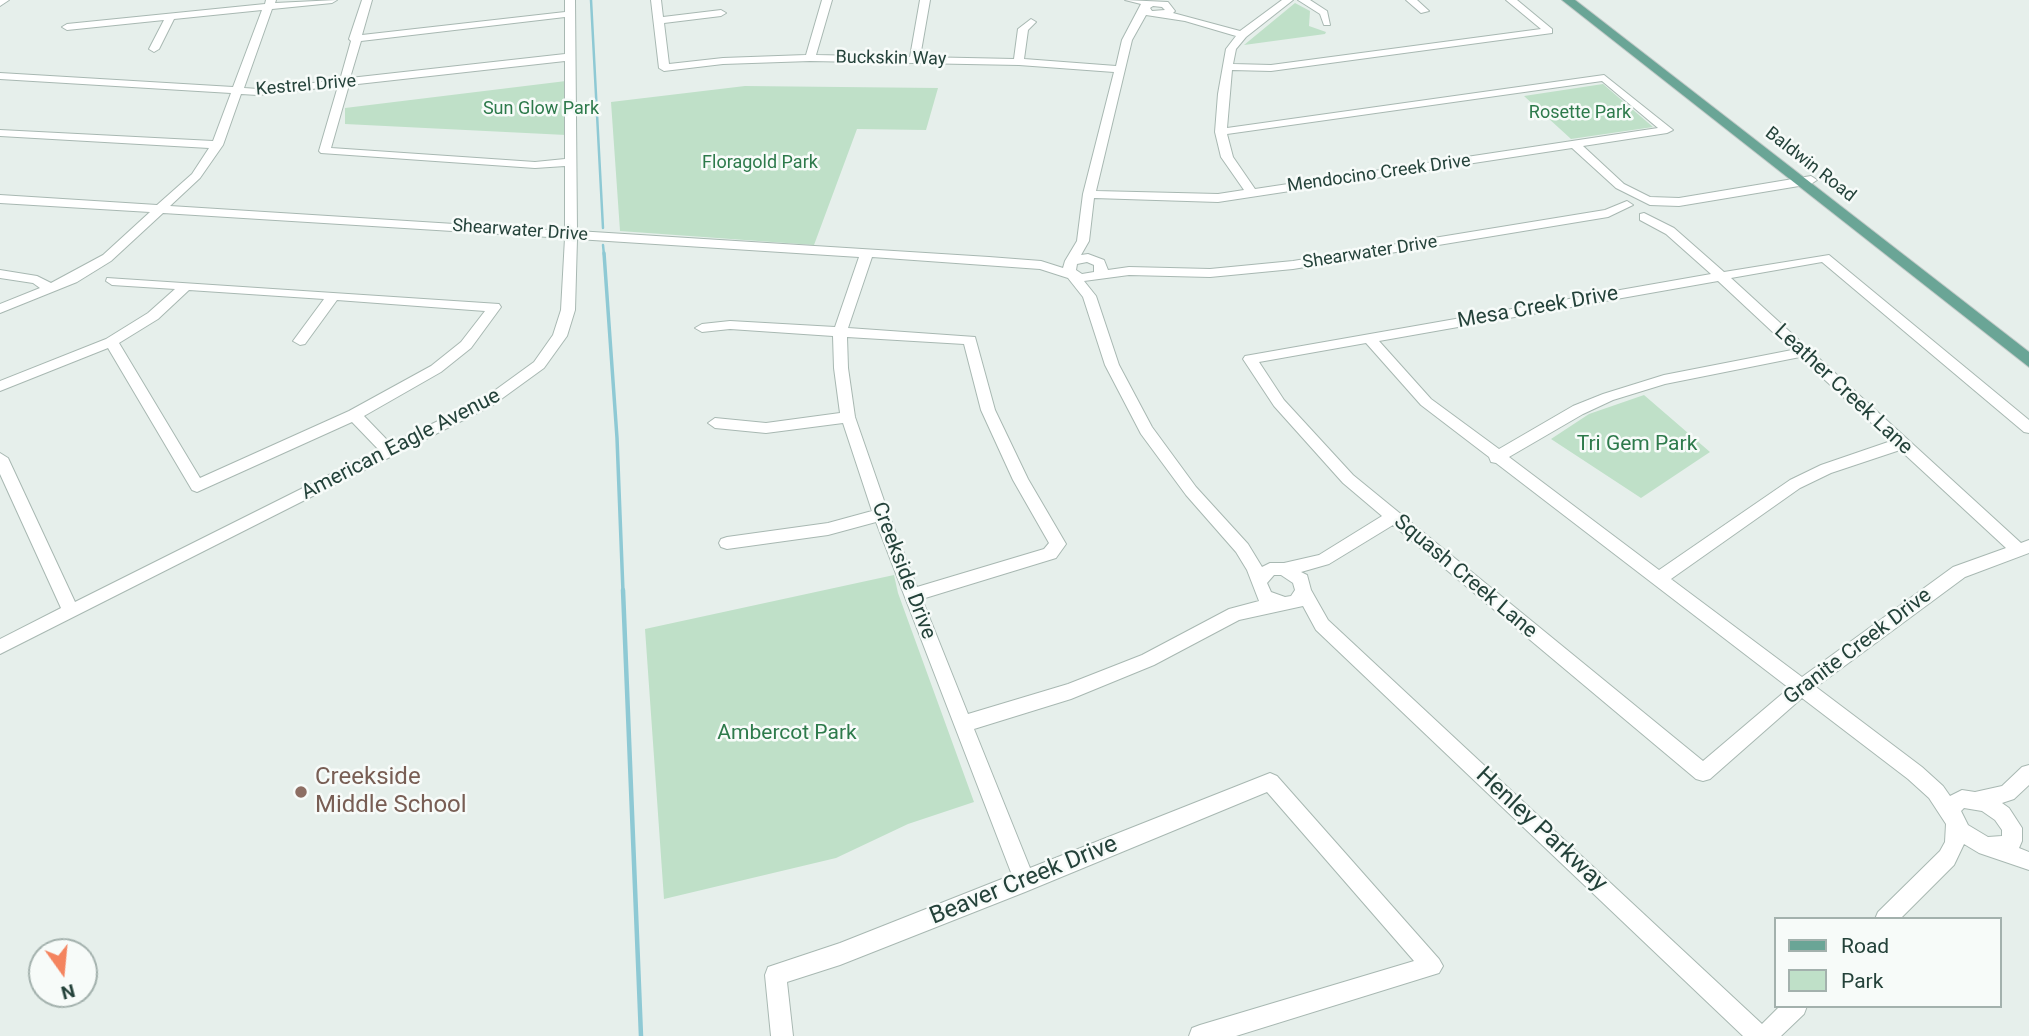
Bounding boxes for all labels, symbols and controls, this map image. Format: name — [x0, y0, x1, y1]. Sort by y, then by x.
street label: Buckskin Way — [835, 47, 947, 71]
street label: Kestrel Drive — [255, 71, 357, 101]
park label: Sun Glow Park — [483, 98, 599, 120]
park label: Rosette Park — [1529, 102, 1631, 124]
street label: Baldwin Road — [1760, 123, 1860, 207]
street label: Mendocino Creek Drive — [1286, 150, 1472, 198]
park label: Floragold Park — [702, 152, 818, 174]
street label: Shearwater Drive — [451, 215, 589, 247]
street label: Shearwater Drive — [1301, 232, 1439, 274]
street label: Mesa Creek Drive — [1456, 281, 1620, 335]
street label: Leather Creek Lane — [1769, 319, 1917, 461]
street label: American Eagle Avenue — [297, 384, 505, 506]
park label: Tri Gem Park — [1577, 432, 1697, 458]
street label: Creekside Drive — [865, 499, 941, 643]
street label: Squash Creek Lane — [1388, 510, 1542, 644]
street label: Granite Creek Drive — [1779, 583, 1937, 711]
park label: Ambercot Park — [717, 721, 857, 747]
street label: Henley Parkway — [1469, 762, 1613, 898]
place label: Creekside Middle School — [315, 764, 467, 820]
marker: Creekside Middle School — [293, 784, 309, 800]
street label: Beaver Creek Drive — [926, 830, 1122, 932]
legend — [1773, 917, 2001, 1008]
text: Road — [1841, 934, 1889, 958]
north arrow — [28, 938, 98, 1008]
text: Park — [1841, 969, 1883, 993]
text: N — [59, 979, 77, 1005]

